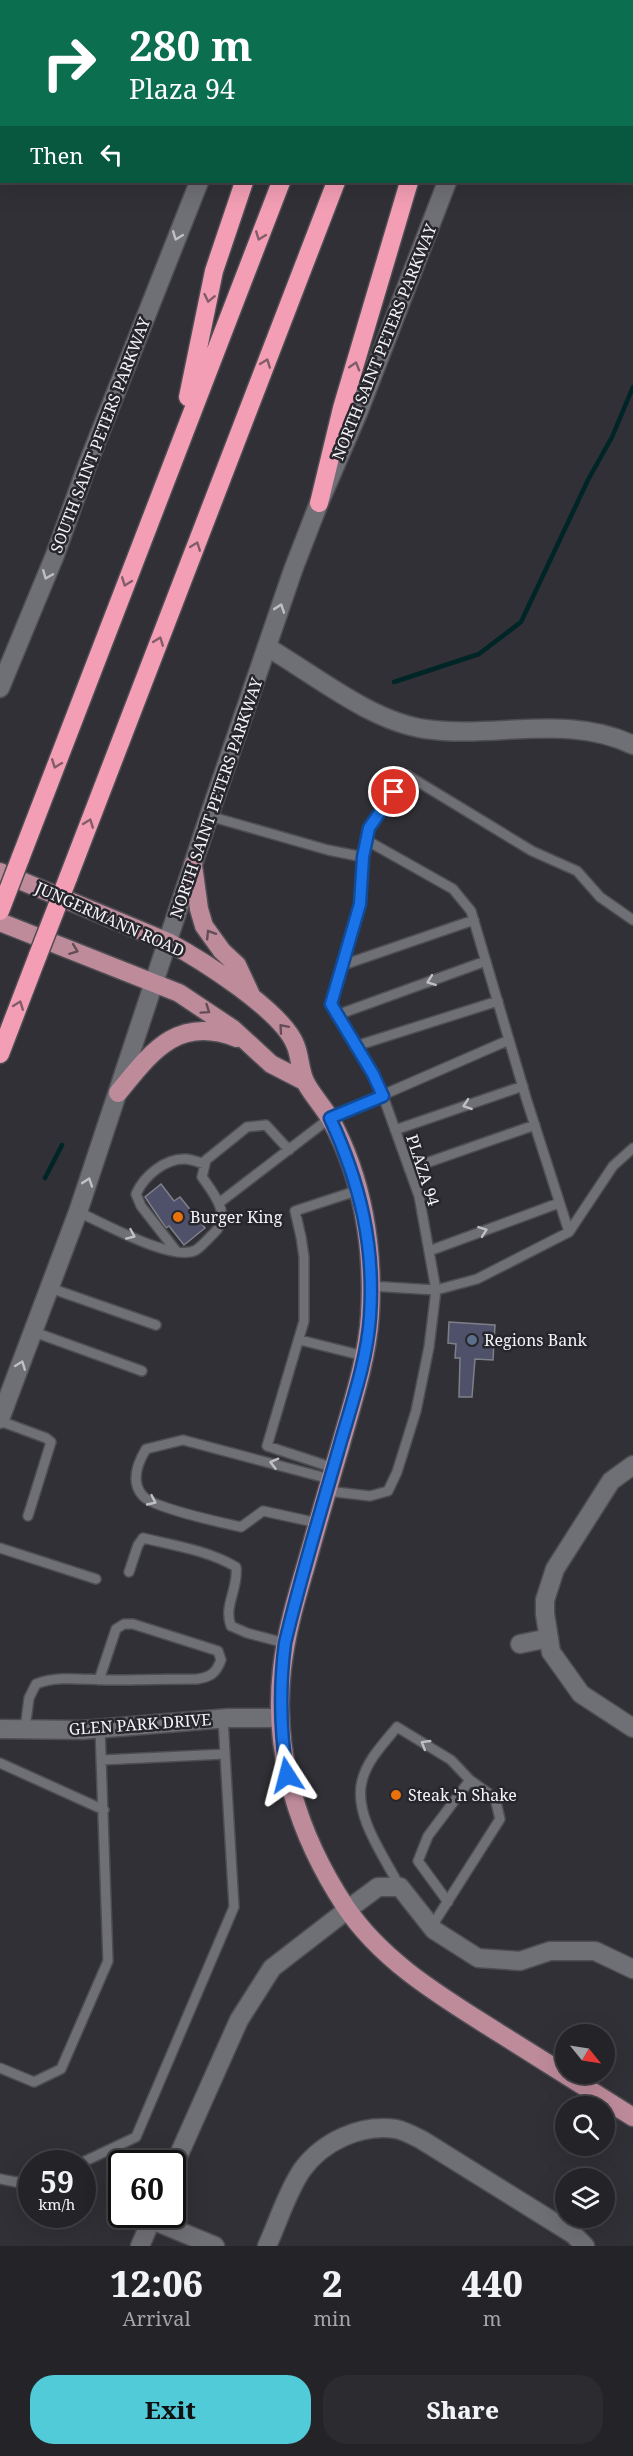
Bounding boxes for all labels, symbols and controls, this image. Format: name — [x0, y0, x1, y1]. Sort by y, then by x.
text: 280 m — [129, 16, 253, 73]
icon: right — [30, 24, 108, 102]
text: Plaza 94 — [129, 70, 235, 107]
icon: left — [95, 138, 128, 171]
text: Then — [30, 140, 83, 170]
street label: NORTH SAINT PETERS PARKWAY — [326, 220, 442, 463]
one-way arrow — [172, 230, 184, 241]
one-way arrow — [255, 230, 267, 241]
one-way arrow — [203, 292, 216, 302]
street label: SOUTH SAINT PETERS PARKWAY — [45, 313, 156, 556]
one-way arrow — [258, 359, 271, 369]
one-way arrow — [348, 361, 360, 371]
one-way arrow — [189, 541, 201, 552]
one-way arrow — [42, 569, 54, 580]
one-way arrow — [121, 576, 133, 587]
one-way arrow — [273, 603, 286, 614]
one-way arrow — [152, 637, 165, 647]
street label: NORTH SAINT PETERS PARKWAY — [164, 674, 268, 921]
one-way arrow — [51, 758, 64, 769]
pin — [368, 766, 419, 817]
icon: arrive — [377, 775, 410, 808]
one-way arrow — [82, 819, 94, 830]
street label: JUNGERMANN ROAD — [31, 876, 188, 962]
one-way arrow — [205, 930, 217, 940]
one-way arrow — [68, 943, 79, 955]
one-way arrow — [426, 974, 437, 986]
one-way arrow — [12, 1000, 24, 1011]
one-way arrow — [200, 1002, 210, 1014]
one-way arrow — [279, 1024, 290, 1035]
one-way arrow — [463, 1098, 473, 1111]
street label: PLAZA 94 — [401, 1132, 445, 1209]
one-way arrow — [81, 1177, 94, 1188]
place label: Burger King — [190, 1206, 283, 1228]
marker: Burger King — [171, 1210, 185, 1224]
one-way arrow — [478, 1225, 488, 1238]
one-way arrow — [125, 1228, 136, 1240]
place label: Regions Bank — [484, 1329, 588, 1351]
marker: Regions Bank — [465, 1333, 479, 1347]
one-way arrow — [14, 1360, 26, 1371]
one-way arrow — [269, 1458, 280, 1470]
one-way arrow — [146, 1494, 157, 1506]
street label: GLEN PARK DRIVE — [68, 1708, 212, 1740]
one-way arrow — [421, 1740, 431, 1752]
position arrow — [255, 1743, 319, 1807]
place label: Steak 'n Shake — [408, 1784, 517, 1806]
marker: Steak 'n Shake — [389, 1788, 403, 1802]
north arrow — [555, 2024, 615, 2084]
map controls — [555, 2024, 615, 2228]
button: search — [555, 2096, 615, 2156]
speed limit sign: 60 — [108, 2150, 186, 2228]
text: 59 — [40, 2161, 74, 2202]
button: layers — [555, 2168, 615, 2228]
text: km/h — [39, 2194, 75, 2214]
text: 12:06 — [110, 2259, 203, 2308]
text: 2 — [322, 2259, 343, 2308]
text: 440 — [462, 2259, 523, 2308]
text: Arrival — [122, 2305, 191, 2332]
text: min — [313, 2305, 351, 2332]
text: m — [483, 2305, 502, 2332]
button: Exit — [30, 2375, 311, 2444]
button: Share — [323, 2375, 603, 2444]

